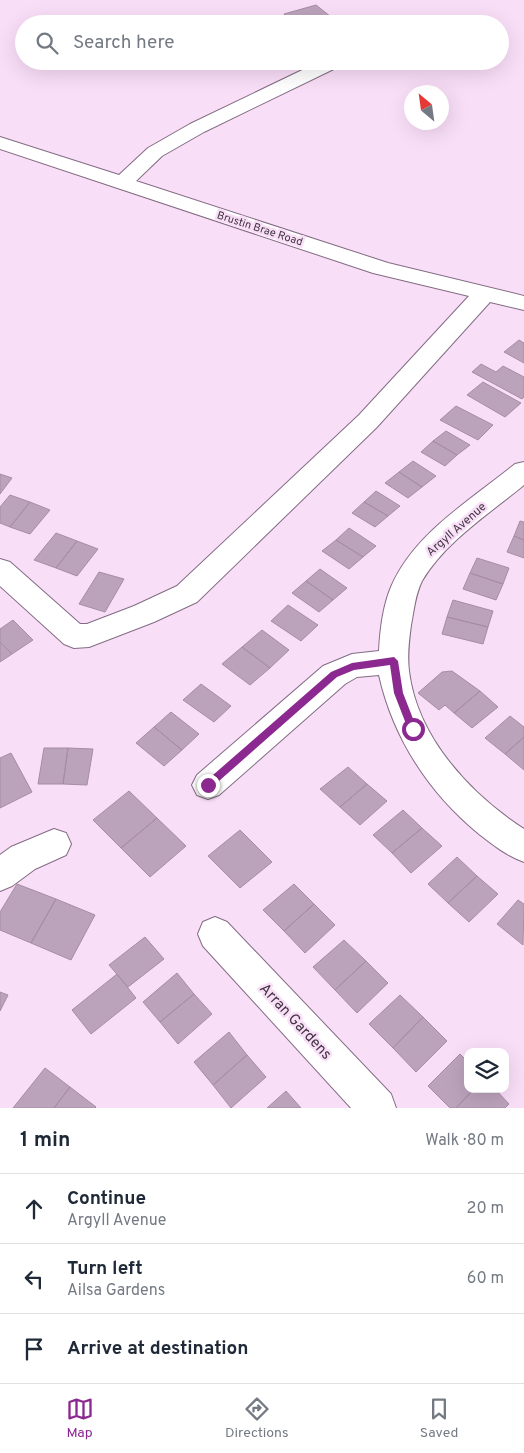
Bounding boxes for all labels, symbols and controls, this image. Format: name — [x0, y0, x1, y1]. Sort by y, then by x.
search box — [15, 15, 509, 70]
icon: search — [33, 29, 61, 57]
text: Search here — [73, 31, 175, 55]
north arrow — [404, 85, 449, 130]
street label: Brustin Brae Road — [215, 208, 304, 249]
street label: Argyll Avenue — [423, 499, 490, 560]
route start — [402, 718, 425, 741]
route end — [197, 774, 220, 797]
street label: Arran Gardens — [255, 980, 335, 1064]
map controls — [464, 1048, 509, 1093]
button: layers — [464, 1048, 509, 1093]
text: 1 min — [20, 1127, 70, 1154]
text: Walk · 80 m — [425, 1131, 504, 1151]
text: Continue — [67, 1187, 146, 1211]
icon: ahead — [20, 1195, 48, 1223]
text: 20 m — [467, 1199, 504, 1219]
text: Argyll Avenue — [67, 1211, 166, 1231]
text: Turn left — [67, 1257, 143, 1281]
icon: left — [20, 1265, 48, 1293]
text: 60 m — [467, 1269, 504, 1289]
text: Ailsa Gardens — [67, 1281, 165, 1301]
icon: arrive — [20, 1335, 48, 1363]
text: Arrive at destination — [67, 1337, 248, 1361]
tab: Map — [66, 1395, 94, 1442]
tab: Directions — [225, 1395, 289, 1442]
tab: Saved — [420, 1395, 458, 1442]

